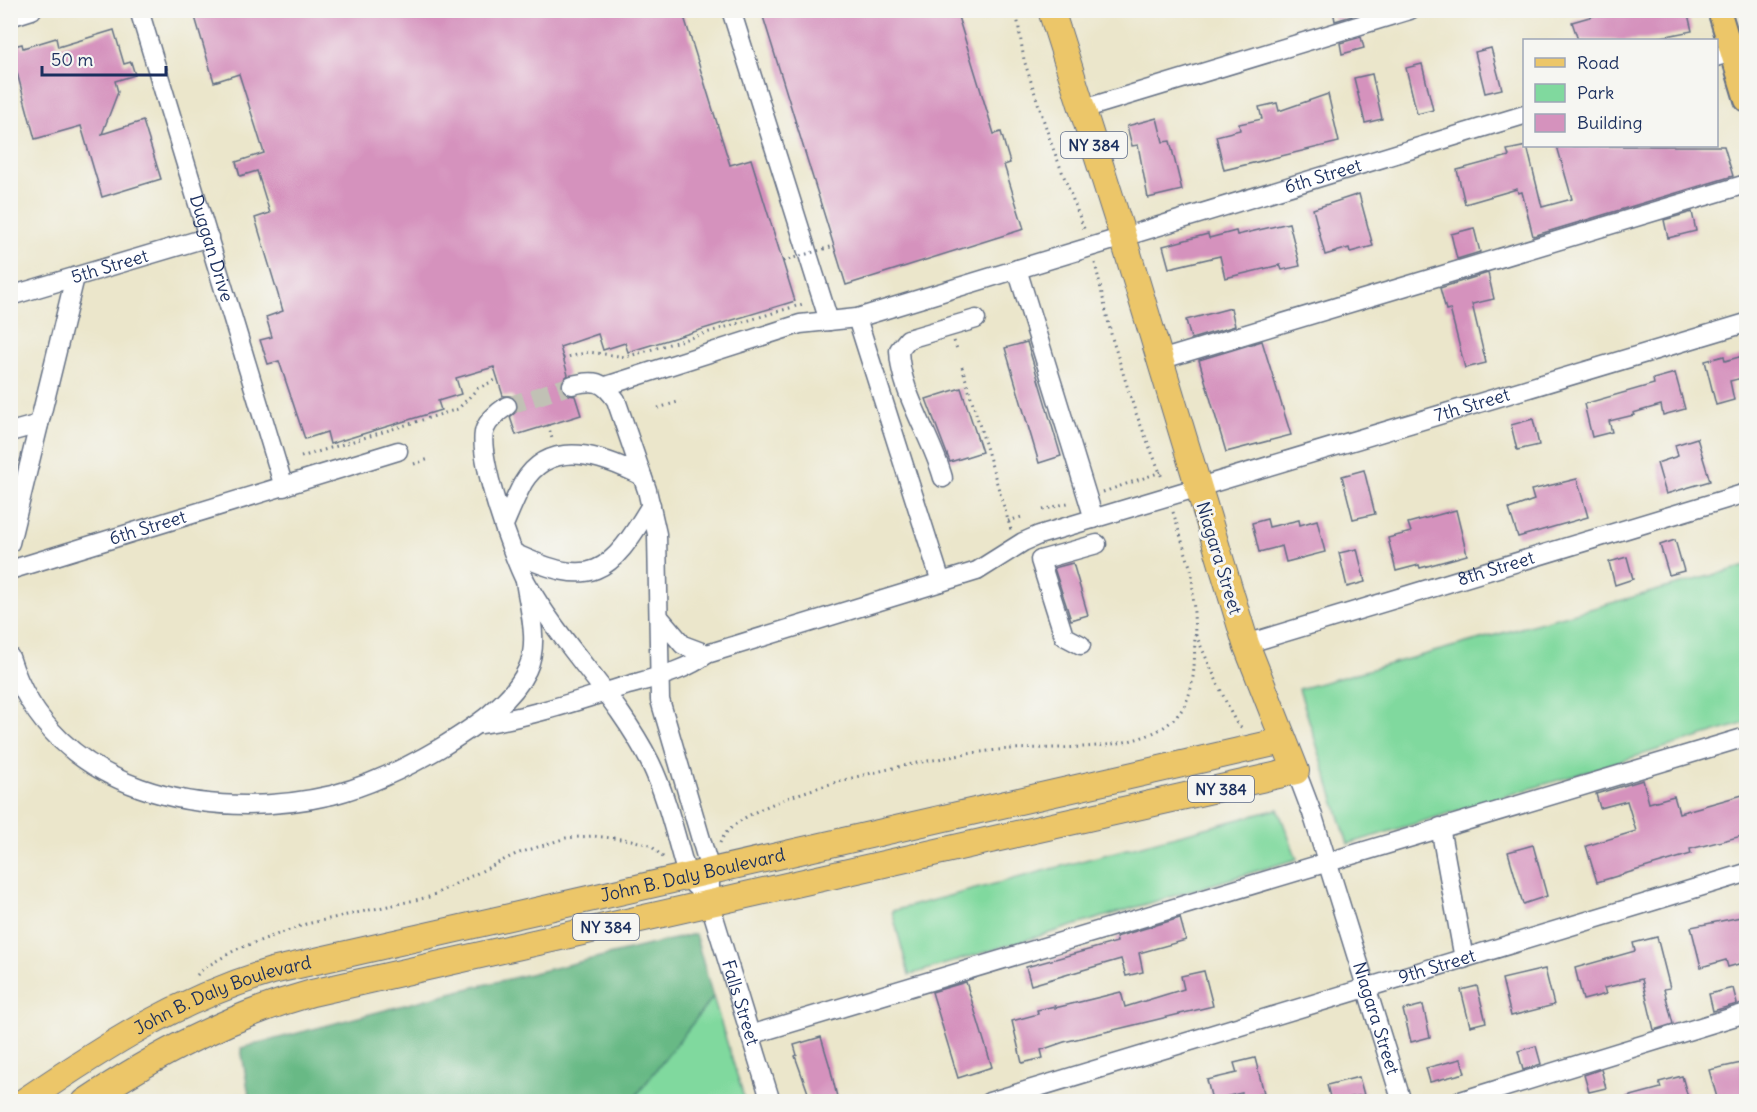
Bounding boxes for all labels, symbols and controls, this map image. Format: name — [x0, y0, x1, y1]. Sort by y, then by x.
scale bar — [42, 39, 166, 77]
legend — [1523, 39, 1718, 147]
text: 50 m — [51, 48, 93, 71]
text: Road — [1577, 51, 1620, 74]
text: Park — [1577, 81, 1614, 104]
text: Building — [1577, 111, 1642, 134]
road number: NY 384 — [1061, 132, 1127, 158]
street label: 6th Street — [1282, 153, 1364, 198]
street label: Duggan Drive — [185, 192, 239, 305]
street label: 5th Street — [68, 244, 151, 288]
street label: 7th Street — [1431, 383, 1512, 427]
street label: Niagara Street — [1191, 499, 1248, 617]
street label: 6th Street — [106, 505, 189, 550]
street label: 8th Street — [1454, 546, 1537, 591]
road number: NY 384 — [1188, 776, 1254, 802]
street label: John B. Daly Boulevard — [598, 843, 787, 907]
road number: NY 384 — [573, 914, 639, 940]
street label: 9th Street — [1396, 944, 1478, 988]
street label: John B. Daly Boulevard — [130, 950, 314, 1040]
street label: Falls Street — [717, 957, 765, 1048]
street label: Niagara Street — [1348, 959, 1405, 1077]

